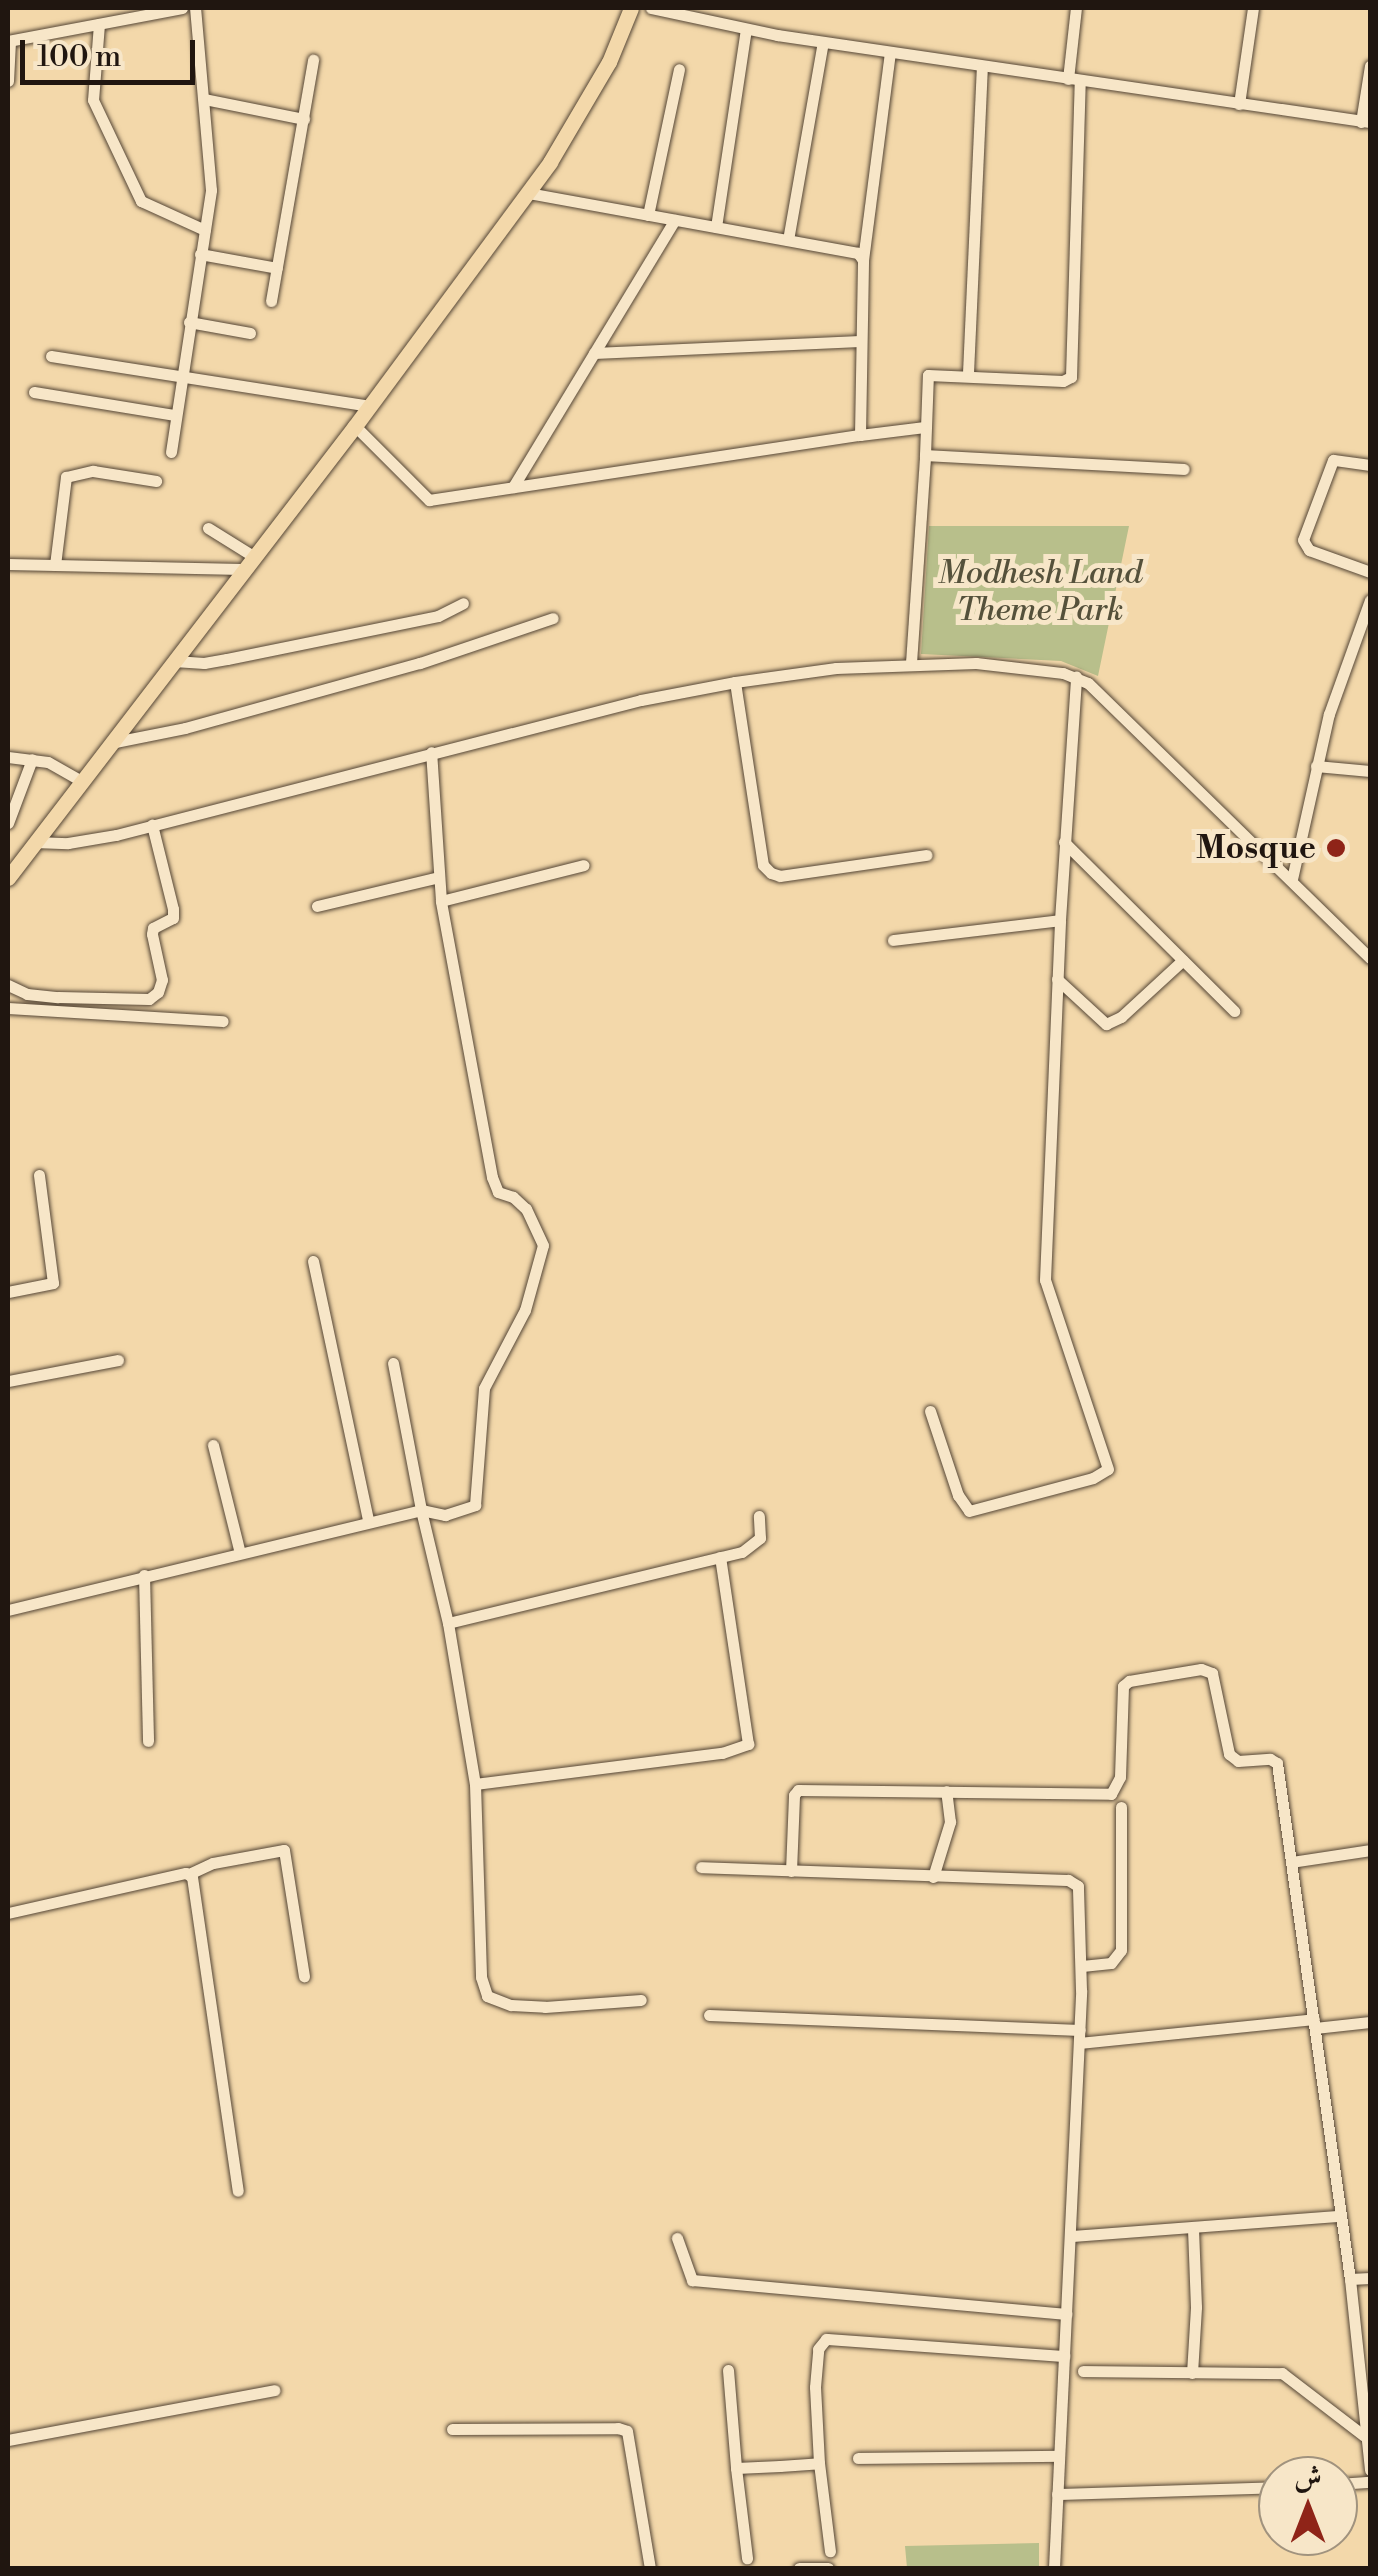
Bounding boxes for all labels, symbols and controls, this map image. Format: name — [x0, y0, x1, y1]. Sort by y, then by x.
scale bar — [25, 20, 200, 82]
text: 100 m — [37, 38, 121, 76]
park label: Modhesh Land Theme Park — [938, 555, 1142, 630]
place label: Mosque — [1196, 829, 1316, 867]
marker: Mosque — [1325, 837, 1347, 859]
north arrow — [1258, 2456, 1358, 2556]
text: ش — [1294, 2460, 1322, 2495]

